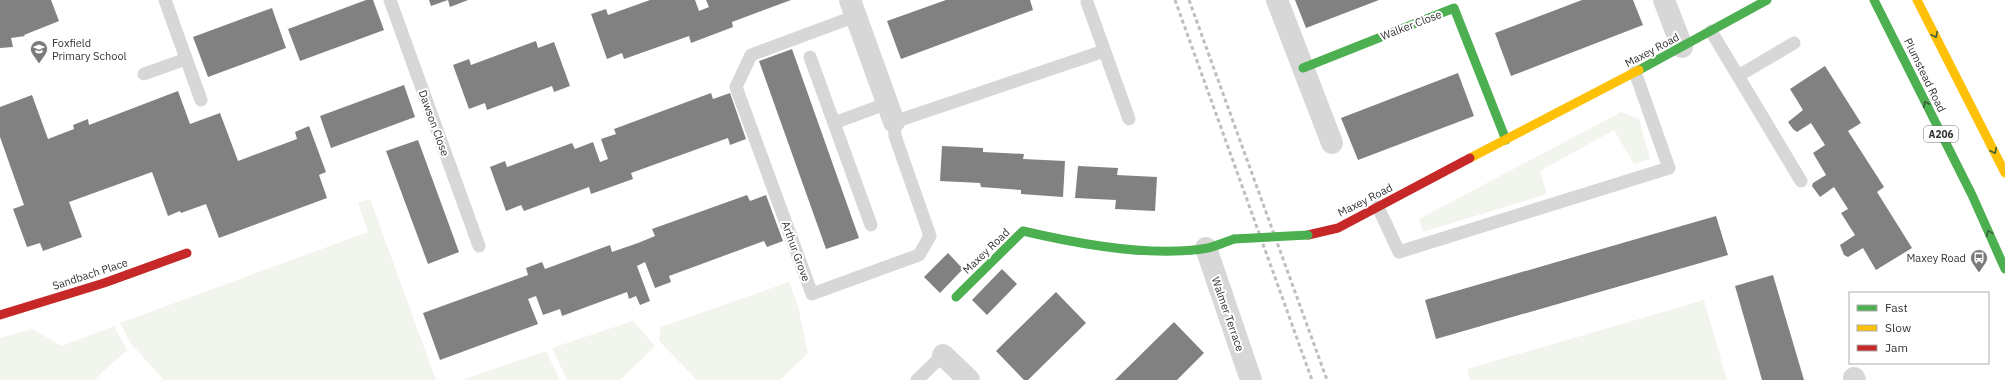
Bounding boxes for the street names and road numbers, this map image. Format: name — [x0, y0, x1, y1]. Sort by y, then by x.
street label: Walker Close — [1379, 7, 1443, 43]
street label: Maxey Road — [1622, 30, 1682, 70]
street label: Plumstead Road — [1901, 36, 1949, 114]
street label: Dawson Close — [416, 88, 452, 158]
road number: A206 — [1924, 126, 1958, 142]
street label: Maxey Road — [1335, 180, 1395, 220]
street label: Arthur Grove — [779, 219, 813, 283]
street label: Maxey Road — [960, 225, 1012, 277]
street label: Sandbach Place — [50, 255, 130, 293]
street label: Walmer Terrace — [1209, 275, 1247, 353]

